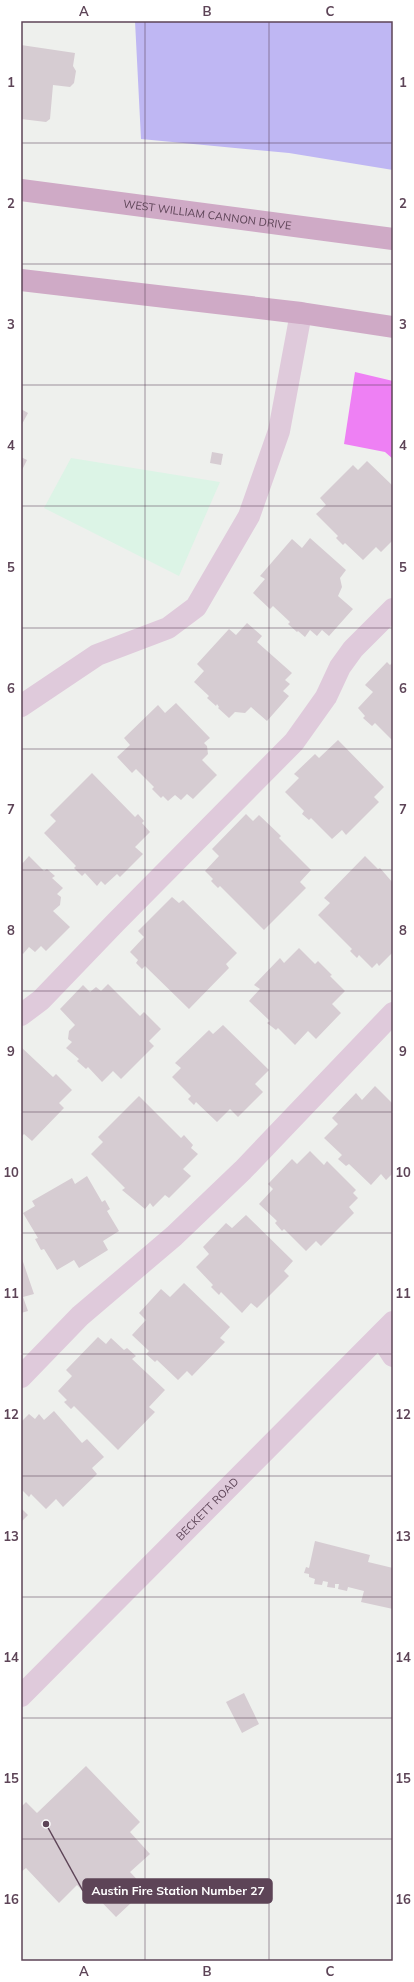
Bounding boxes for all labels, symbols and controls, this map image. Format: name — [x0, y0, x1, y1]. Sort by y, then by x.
text: A — [79, 3, 89, 19]
text: B — [203, 3, 212, 19]
text: C — [326, 3, 335, 19]
text: 1 — [7, 74, 15, 90]
text: 1 — [399, 74, 407, 90]
text: 2 — [7, 195, 15, 211]
text: 2 — [399, 195, 407, 211]
street label: WEST WILLIAM CANNON DRIVE — [122, 197, 292, 233]
text: 3 — [7, 316, 15, 332]
text: 3 — [399, 316, 407, 332]
text: 4 — [7, 437, 15, 453]
text: 4 — [399, 437, 407, 453]
text: 5 — [7, 559, 15, 575]
text: 5 — [399, 559, 407, 575]
text: 6 — [7, 680, 15, 696]
text: 6 — [399, 680, 407, 696]
text: 7 — [7, 801, 15, 817]
text: 7 — [399, 801, 407, 817]
text: 8 — [7, 922, 15, 938]
text: 8 — [399, 922, 407, 938]
text: 9 — [7, 1043, 15, 1059]
text: 9 — [399, 1043, 407, 1059]
text: 10 — [3, 1164, 19, 1180]
text: 10 — [395, 1164, 411, 1180]
text: 11 — [3, 1285, 19, 1301]
text: 11 — [395, 1285, 411, 1301]
text: 12 — [3, 1406, 19, 1422]
text: 12 — [395, 1406, 411, 1422]
street label: BECKETT ROAD — [173, 1474, 242, 1543]
text: 13 — [3, 1528, 19, 1544]
text: 13 — [395, 1528, 411, 1544]
text: 14 — [3, 1649, 19, 1665]
text: 14 — [395, 1649, 411, 1665]
text: 15 — [3, 1770, 19, 1786]
text: 15 — [395, 1770, 411, 1786]
callout: Austin Fire Station Number 27 — [83, 1879, 272, 1903]
text: Austin Fire Station Number 27 — [91, 1883, 265, 1898]
text: 16 — [3, 1891, 19, 1907]
text: 16 — [395, 1891, 411, 1907]
text: A — [79, 1963, 89, 1979]
text: B — [203, 1963, 212, 1979]
text: C — [326, 1963, 335, 1979]

